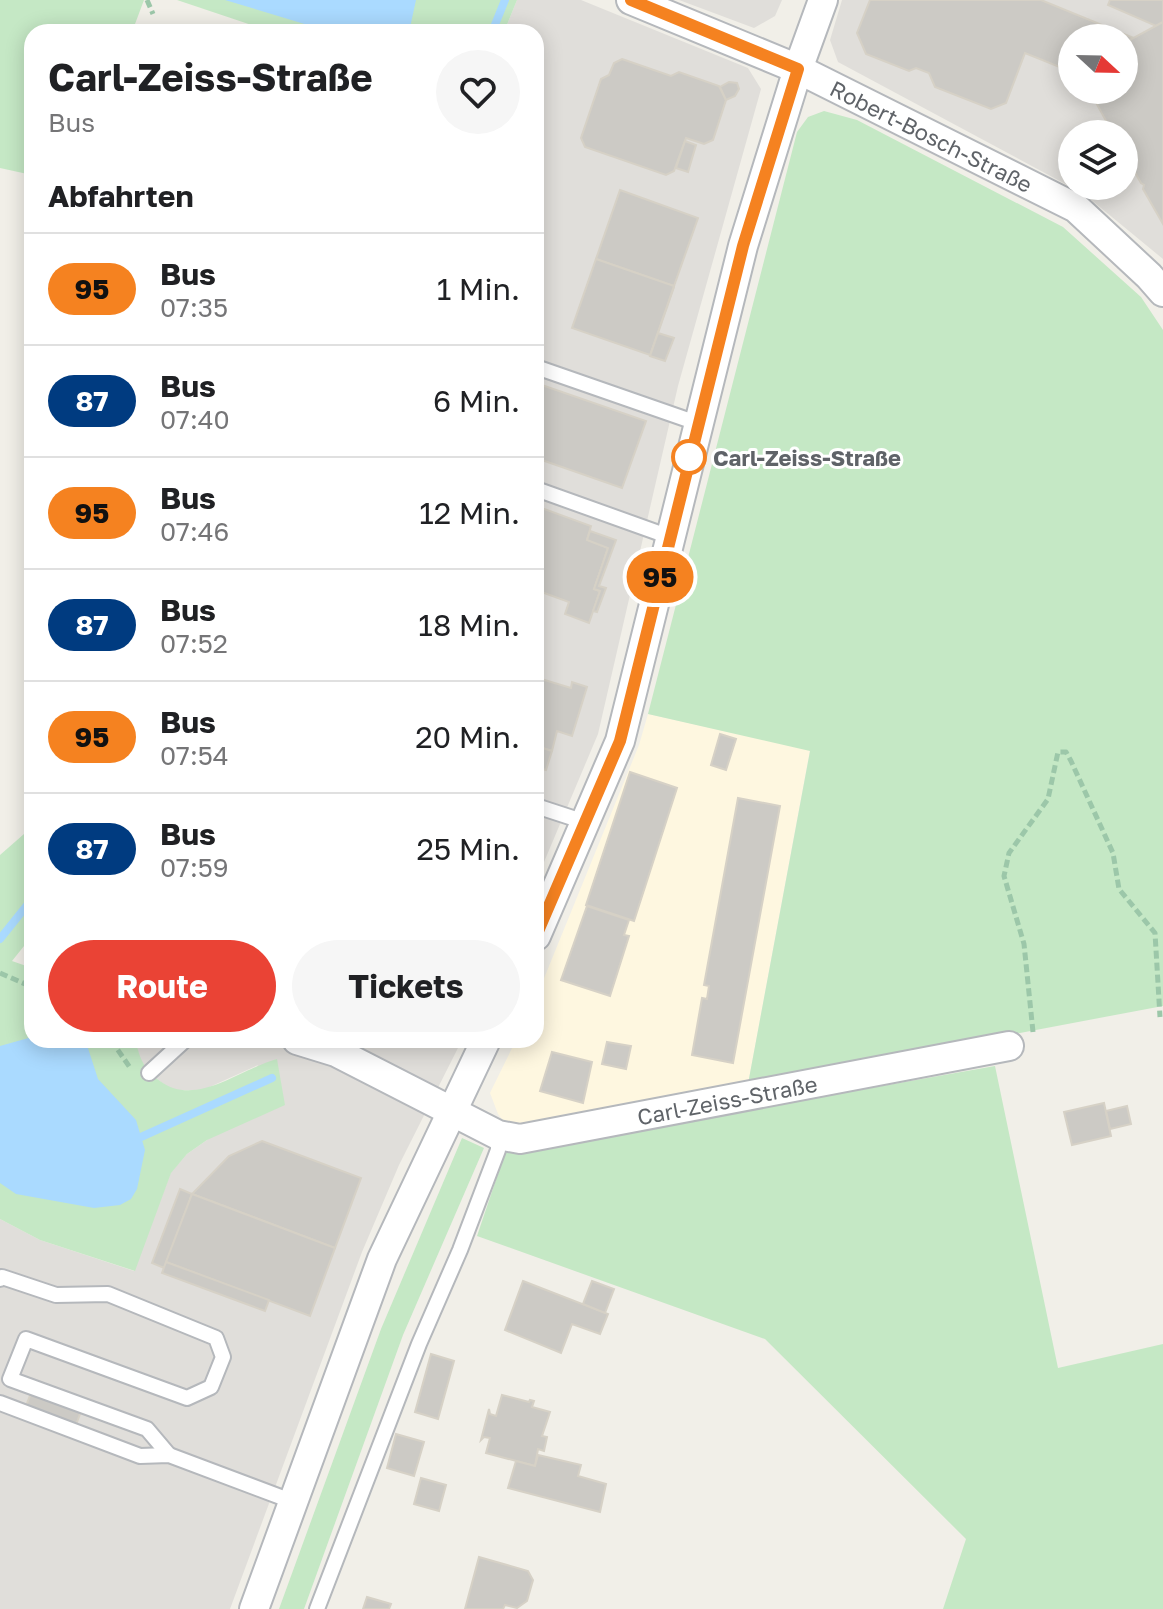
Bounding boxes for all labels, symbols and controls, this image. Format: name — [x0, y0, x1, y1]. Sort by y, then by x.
north arrow — [1058, 24, 1138, 104]
map controls — [1058, 24, 1138, 200]
button: heart — [436, 50, 520, 134]
text: Carl-Zeiss-Straße — [48, 54, 373, 99]
street label: Robert-Bosch-Straße — [826, 74, 1037, 198]
text: Bus — [48, 107, 95, 138]
button: layers — [1058, 120, 1138, 200]
text: Abfahrten — [48, 178, 194, 214]
text: Bus — [160, 256, 216, 292]
text: 1 Min. — [437, 271, 520, 307]
text: 95 — [75, 272, 109, 305]
text: 07:35 — [160, 292, 228, 323]
text: Bus — [160, 368, 216, 404]
text: 6 Min. — [433, 383, 520, 419]
text: 87 — [75, 384, 109, 417]
text: 07:40 — [160, 404, 230, 435]
marker: Carl-Zeiss-Straße — [672, 440, 706, 474]
place label: Carl-Zeiss-Straße — [713, 444, 901, 471]
text: Bus — [160, 480, 216, 516]
text: 12 Min. — [419, 495, 520, 531]
text: 95 — [75, 496, 109, 529]
text: 07:46 — [160, 516, 229, 547]
line badge: 95 — [624, 551, 696, 603]
text: 95 — [643, 560, 677, 593]
text: Bus — [160, 592, 216, 628]
text: 18 Min. — [418, 607, 520, 643]
text: 87 — [75, 608, 109, 641]
text: 07:52 — [160, 628, 228, 659]
text: Bus — [160, 704, 216, 740]
text: 20 Min. — [415, 719, 520, 755]
text: 95 — [75, 720, 109, 753]
text: 07:54 — [160, 740, 229, 771]
text: Bus — [160, 816, 216, 852]
text: 25 Min. — [416, 831, 520, 867]
text: 87 — [75, 832, 109, 865]
text: 07:59 — [160, 852, 229, 883]
button: Route — [48, 940, 276, 1032]
button: Tickets — [292, 940, 520, 1032]
street label: Carl-Zeiss-Straße — [635, 1069, 819, 1130]

